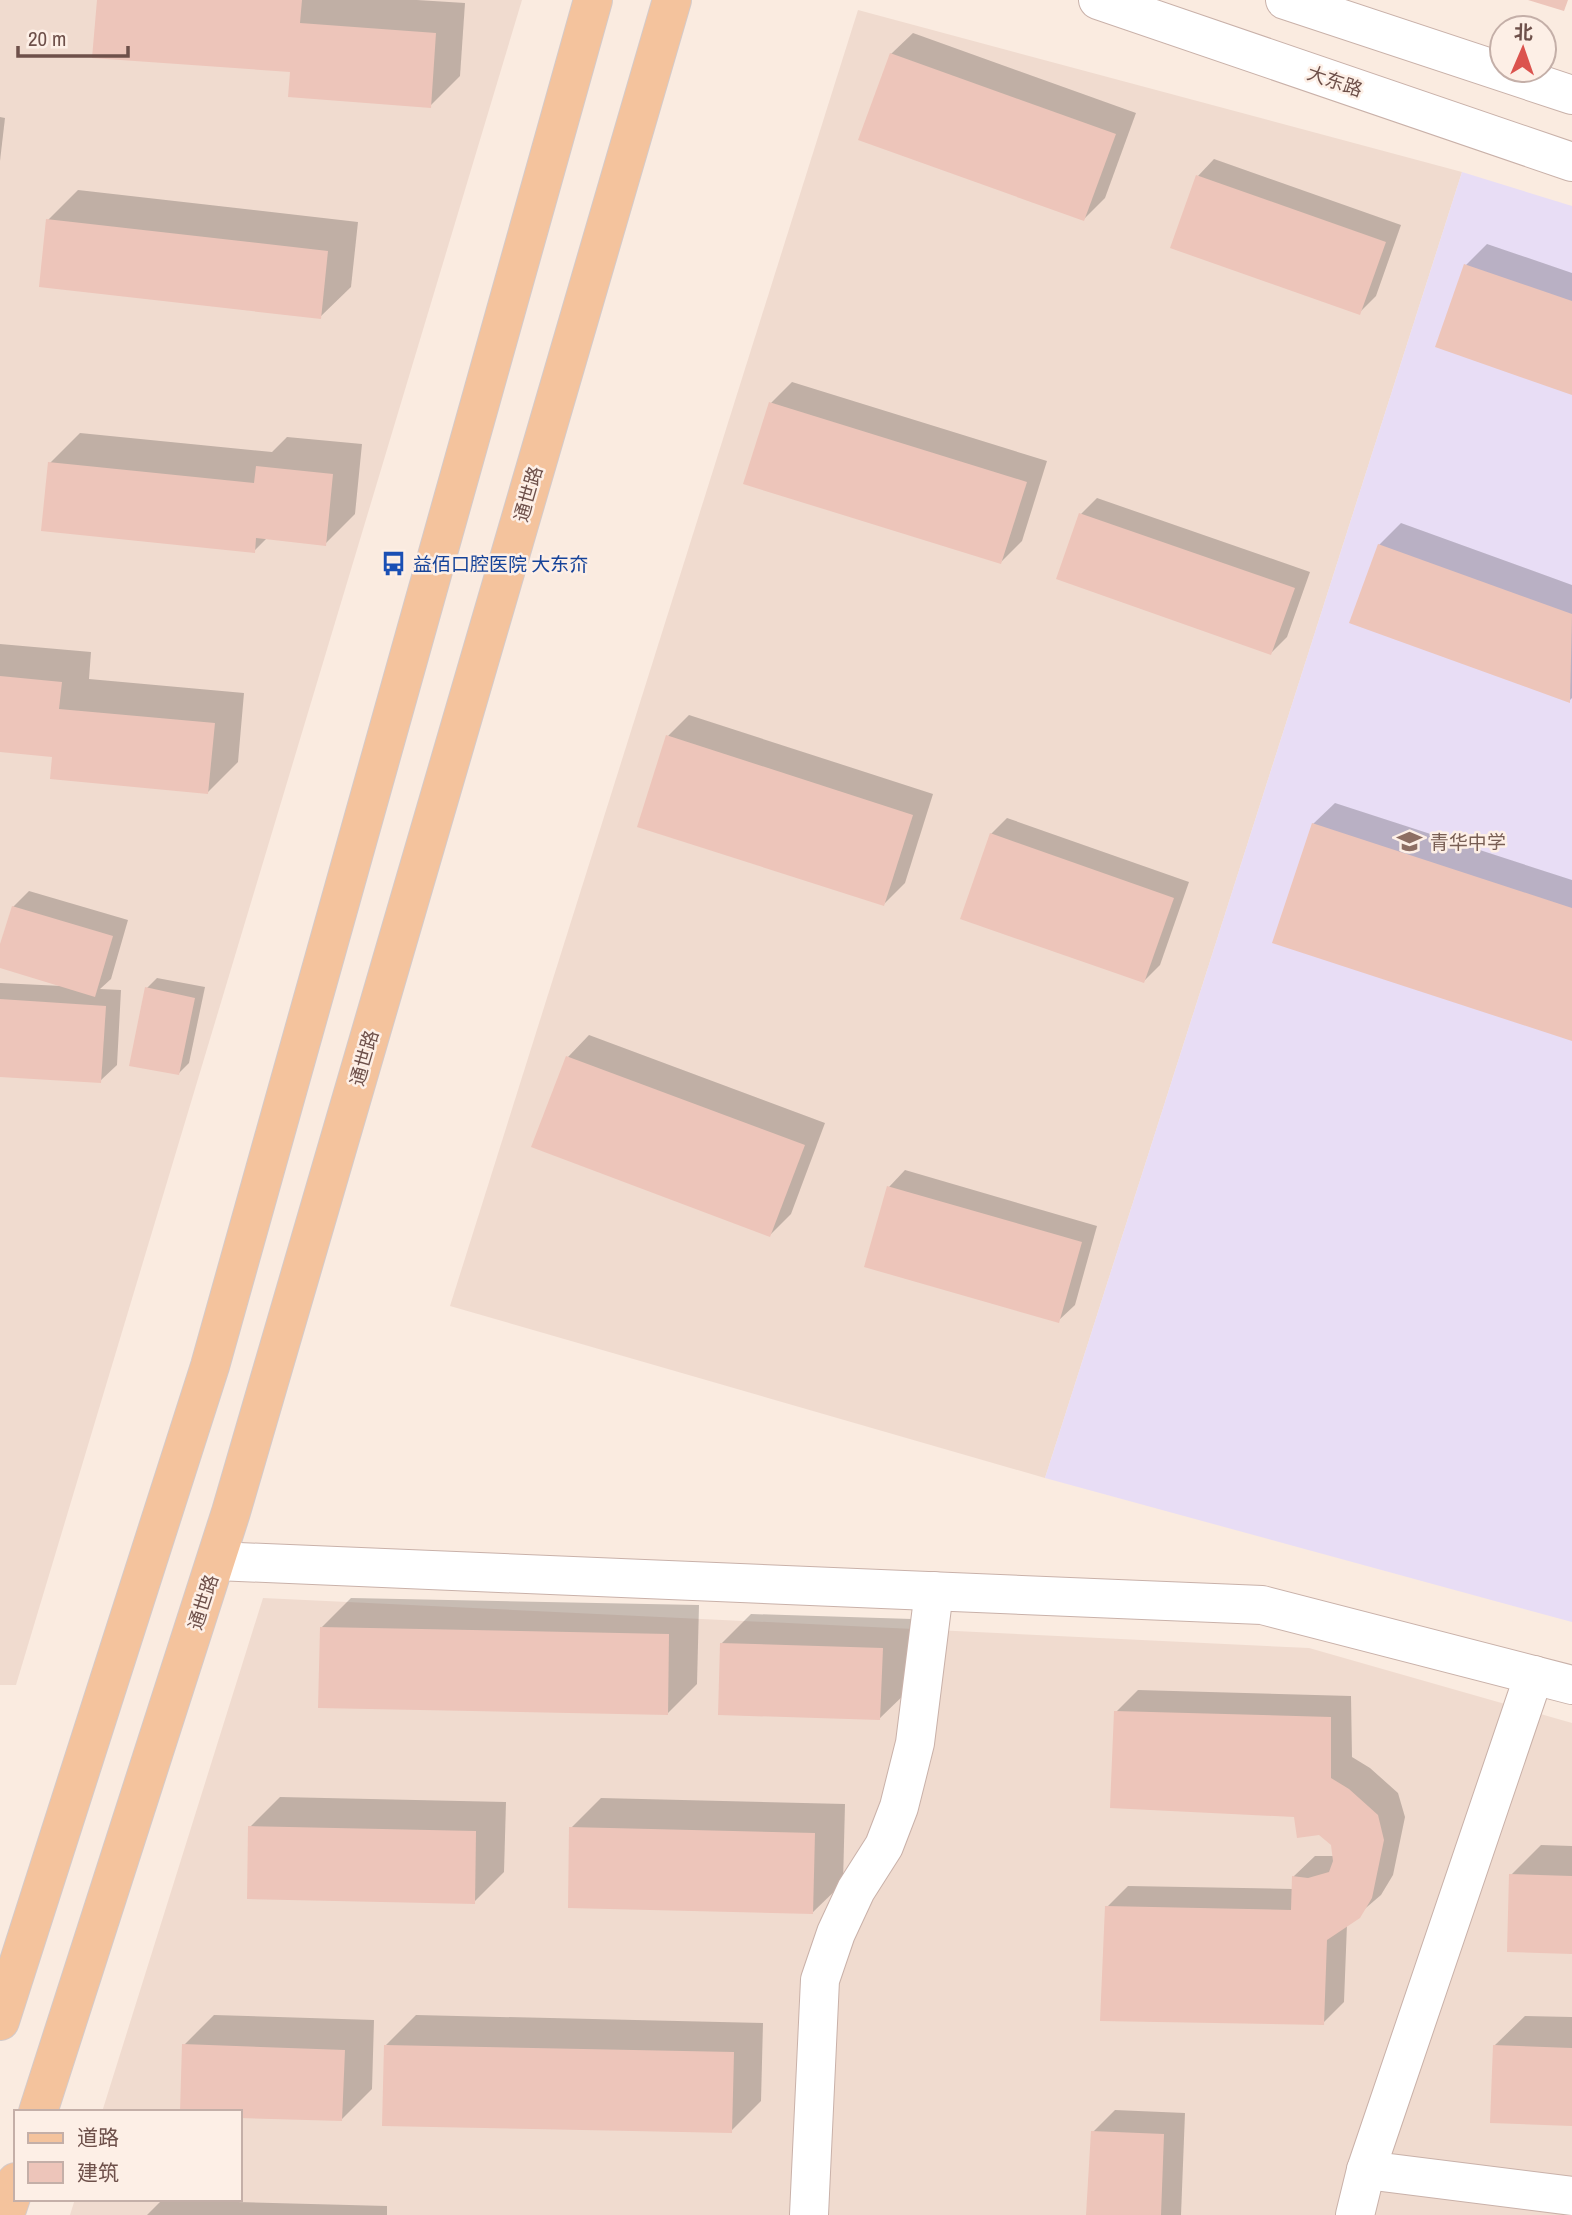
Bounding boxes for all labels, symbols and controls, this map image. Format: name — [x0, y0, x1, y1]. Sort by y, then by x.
scale bar — [18, 14, 128, 58]
north arrow — [1488, 14, 1558, 84]
text: 北 — [1514, 19, 1534, 45]
text: 20 m — [28, 24, 66, 53]
street label: 大东路 — [1304, 59, 1366, 103]
street label: 通世路 — [508, 463, 548, 525]
bus stop icon: 益佰口腔医院 大东夼 — [379, 550, 407, 578]
place label: 益佰口腔医院 大东夼 — [413, 551, 588, 577]
school or university icon: 青华中学 — [1396, 828, 1424, 856]
place label: 青华中学 — [1430, 829, 1506, 855]
street label: 通世路 — [344, 1027, 384, 1089]
street label: 通世路 — [182, 1571, 224, 1633]
legend — [14, 2110, 242, 2201]
text: 道路 — [77, 2123, 119, 2152]
text: 建筑 — [77, 2158, 119, 2187]

